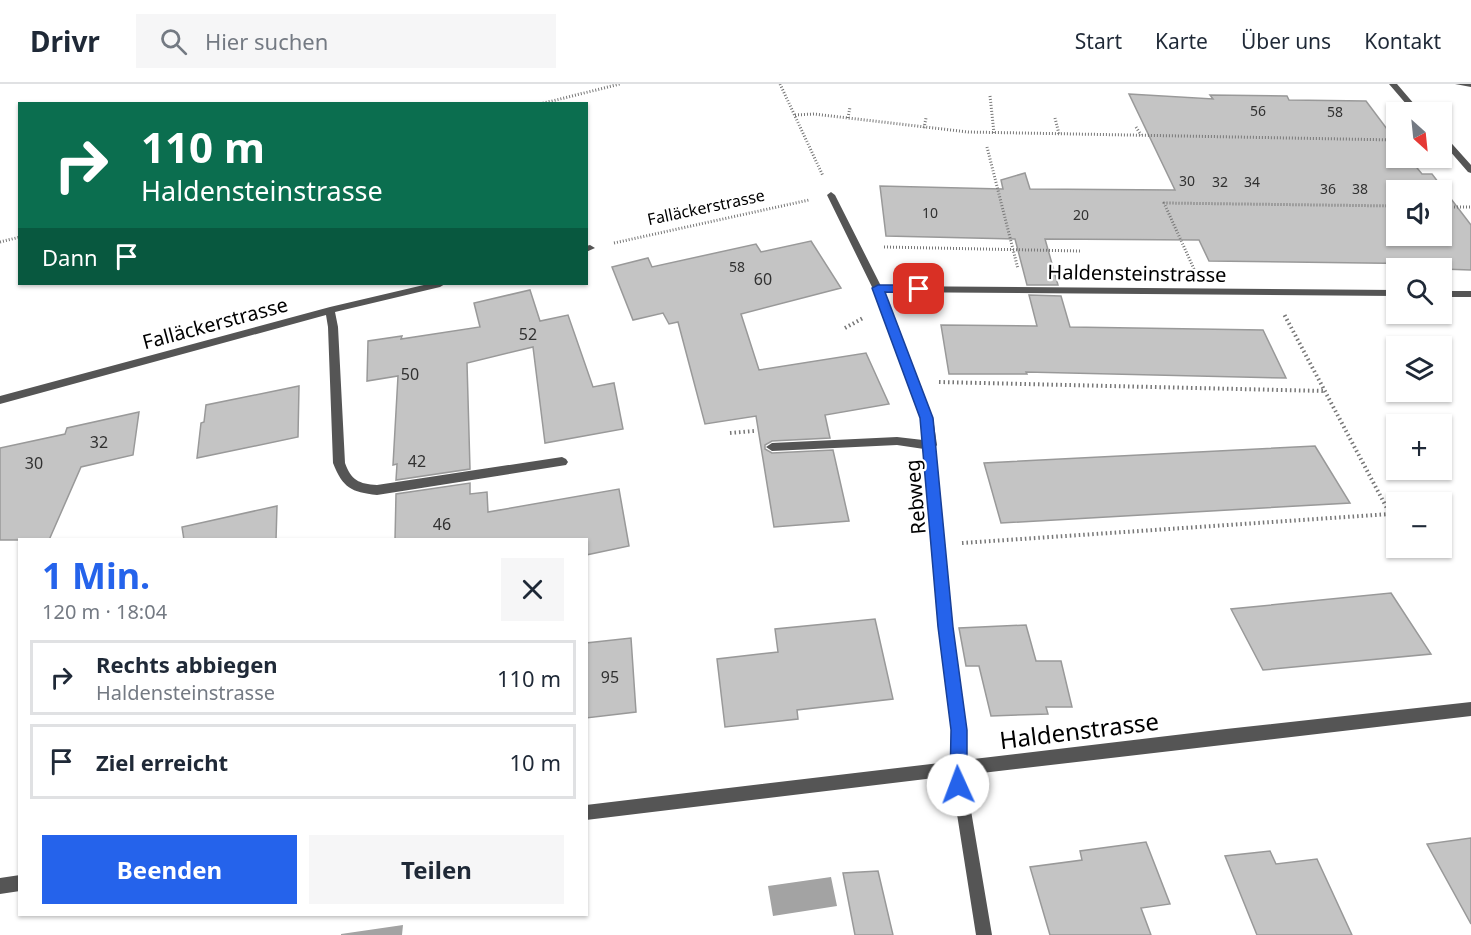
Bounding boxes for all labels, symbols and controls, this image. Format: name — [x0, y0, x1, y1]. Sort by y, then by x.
search box — [136, 14, 556, 68]
text: Drivr — [30, 22, 100, 60]
icon: search — [157, 25, 190, 58]
text: Hier suchen — [205, 26, 328, 56]
text: Start — [1075, 27, 1122, 55]
text: Karte — [1155, 27, 1208, 55]
text: Über uns — [1241, 27, 1331, 55]
text: Kontakt — [1364, 27, 1441, 55]
house number: 56 — [1250, 101, 1266, 120]
house number: 58 — [1327, 102, 1343, 121]
north arrow — [1386, 102, 1452, 168]
map controls — [1386, 102, 1452, 558]
text: 110 m — [141, 118, 265, 175]
icon: right — [42, 126, 120, 204]
house number: 30 — [1179, 171, 1195, 190]
text: Haldensteinstrasse — [141, 172, 383, 209]
house number: 32 — [1212, 172, 1228, 191]
house number: 34 — [1244, 172, 1260, 191]
house number: 36 — [1320, 179, 1336, 198]
house number: 38 — [1352, 179, 1368, 198]
button: sound — [1386, 180, 1452, 246]
street label: Falläckerstrasse — [645, 184, 767, 230]
house number: 10 — [922, 203, 938, 222]
house number: 20 — [1073, 205, 1089, 224]
icon: arrive — [110, 240, 143, 273]
text: Dann — [42, 242, 98, 272]
house number: 58 — [729, 257, 745, 276]
street label: Haldensteinstrasse — [1047, 258, 1227, 288]
button: search — [1386, 258, 1452, 324]
pin — [893, 263, 944, 314]
house number: 60 — [754, 268, 772, 290]
icon: arrive — [902, 272, 935, 305]
street label: Falläckerstrasse — [139, 291, 291, 355]
house number: 52 — [519, 323, 537, 345]
button: layers — [1386, 336, 1452, 402]
house number: 50 — [401, 363, 419, 385]
button: + — [1386, 414, 1452, 480]
house number: 32 — [90, 431, 108, 453]
house number: 42 — [408, 450, 426, 472]
house number: 30 — [25, 452, 43, 474]
street label: Rebweg — [898, 459, 932, 535]
button: − — [1386, 492, 1452, 558]
house number: 46 — [433, 513, 451, 535]
text: 1 Min. — [42, 551, 150, 600]
button: close — [501, 558, 564, 621]
text: 120 m · 18:04 — [42, 598, 167, 625]
text: Rechts abbiegen — [96, 649, 278, 679]
icon: right — [45, 661, 78, 694]
text: 110 m — [497, 663, 561, 693]
house number: 95 — [601, 666, 619, 688]
text: Haldensteinstrasse — [96, 679, 275, 706]
street label: Haldenstrasse — [998, 704, 1160, 756]
icon: arrive — [45, 745, 78, 778]
text: Ziel erreicht — [96, 747, 228, 777]
text: 10 m — [510, 747, 561, 777]
position arrow — [926, 753, 990, 817]
button: Beenden — [42, 835, 297, 904]
button: Teilen — [309, 835, 564, 904]

